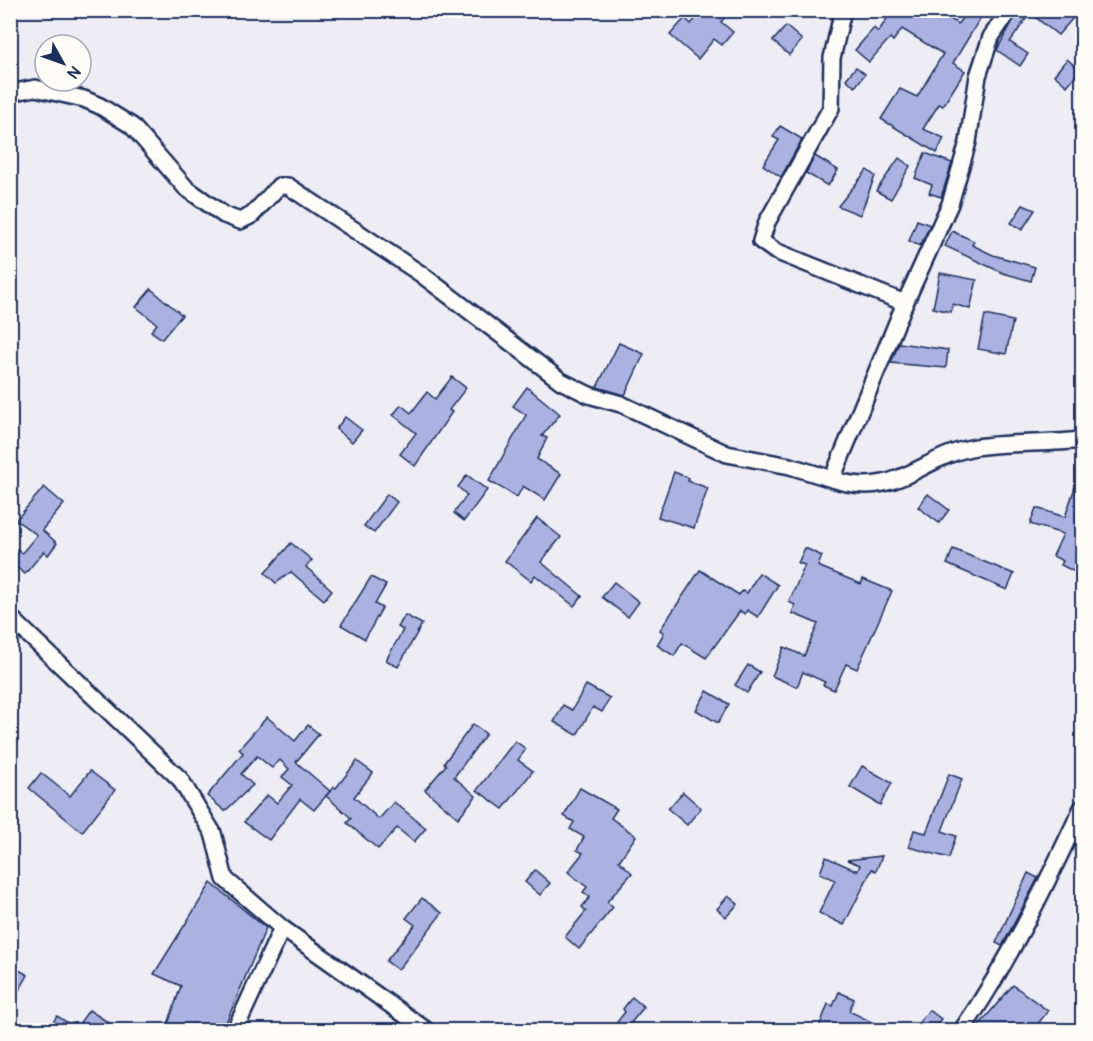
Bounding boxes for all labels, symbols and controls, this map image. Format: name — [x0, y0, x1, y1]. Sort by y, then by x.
north arrow — [33, 33, 93, 93]
text: N — [62, 61, 85, 83]

